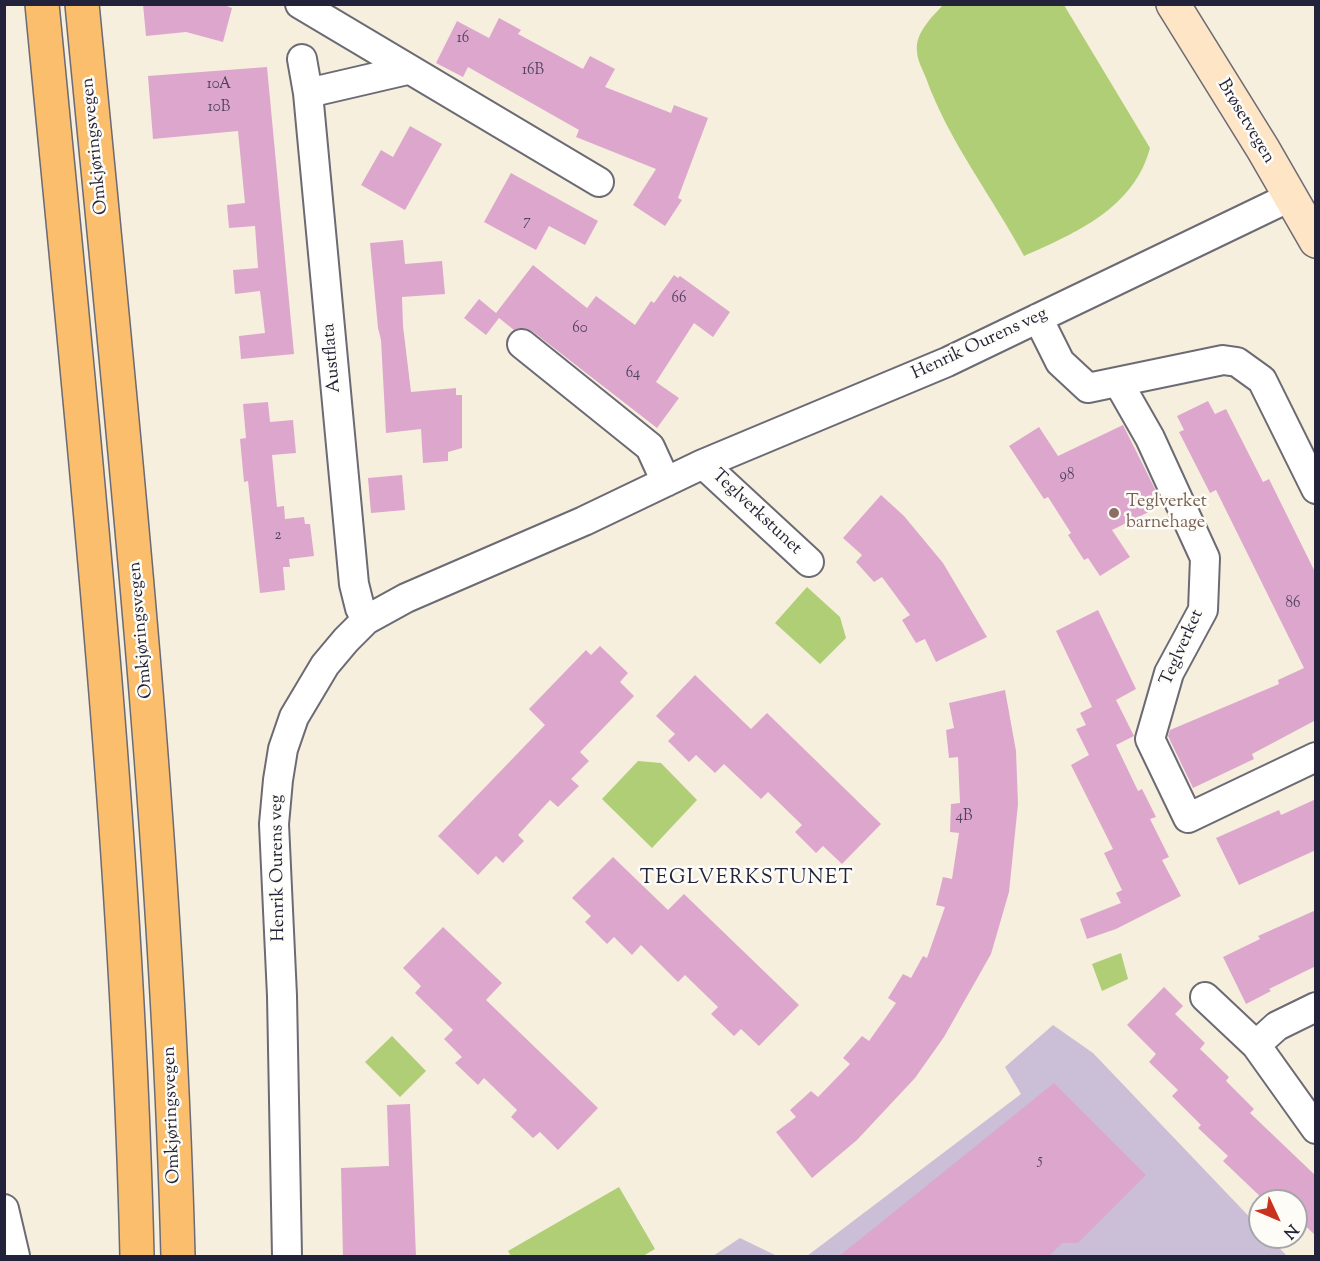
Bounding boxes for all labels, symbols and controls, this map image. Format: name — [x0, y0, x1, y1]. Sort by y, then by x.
house number: 16 — [457, 30, 469, 48]
house number: 16B — [522, 62, 544, 80]
street label: Omkjøringsvegen — [78, 76, 114, 216]
house number: 10A — [207, 76, 231, 94]
street label: Brøsetvegen — [1211, 76, 1279, 168]
house number: 10B — [208, 99, 230, 117]
house number: 7 — [523, 213, 531, 231]
house number: 66 — [672, 290, 686, 308]
street label: Henrik Ourens veg — [909, 304, 1051, 386]
house number: 60 — [572, 320, 588, 338]
street label: Austflata — [319, 322, 347, 394]
house number: 64 — [626, 365, 640, 383]
street label: Teglverkstunet — [706, 466, 806, 560]
house number: 98 — [1060, 467, 1074, 485]
place label: Teglverket barnehage — [1126, 492, 1207, 534]
marker: Teglverket barnehage — [1107, 506, 1121, 520]
house number: 2 — [274, 527, 282, 545]
street label: Omkjøringsvegen — [125, 560, 159, 700]
house number: 86 — [1286, 595, 1300, 613]
street label: Teglverket — [1157, 607, 1209, 689]
street label: Henrik Ourens veg — [267, 794, 291, 942]
house number: 4B — [955, 808, 973, 826]
district label: TEGLVERKSTUNET — [640, 868, 854, 892]
street label: Omkjøringsvegen — [160, 1046, 186, 1184]
house number: 5 — [1037, 1152, 1043, 1170]
north arrow — [1248, 1189, 1308, 1249]
text: N — [1277, 1218, 1303, 1243]

